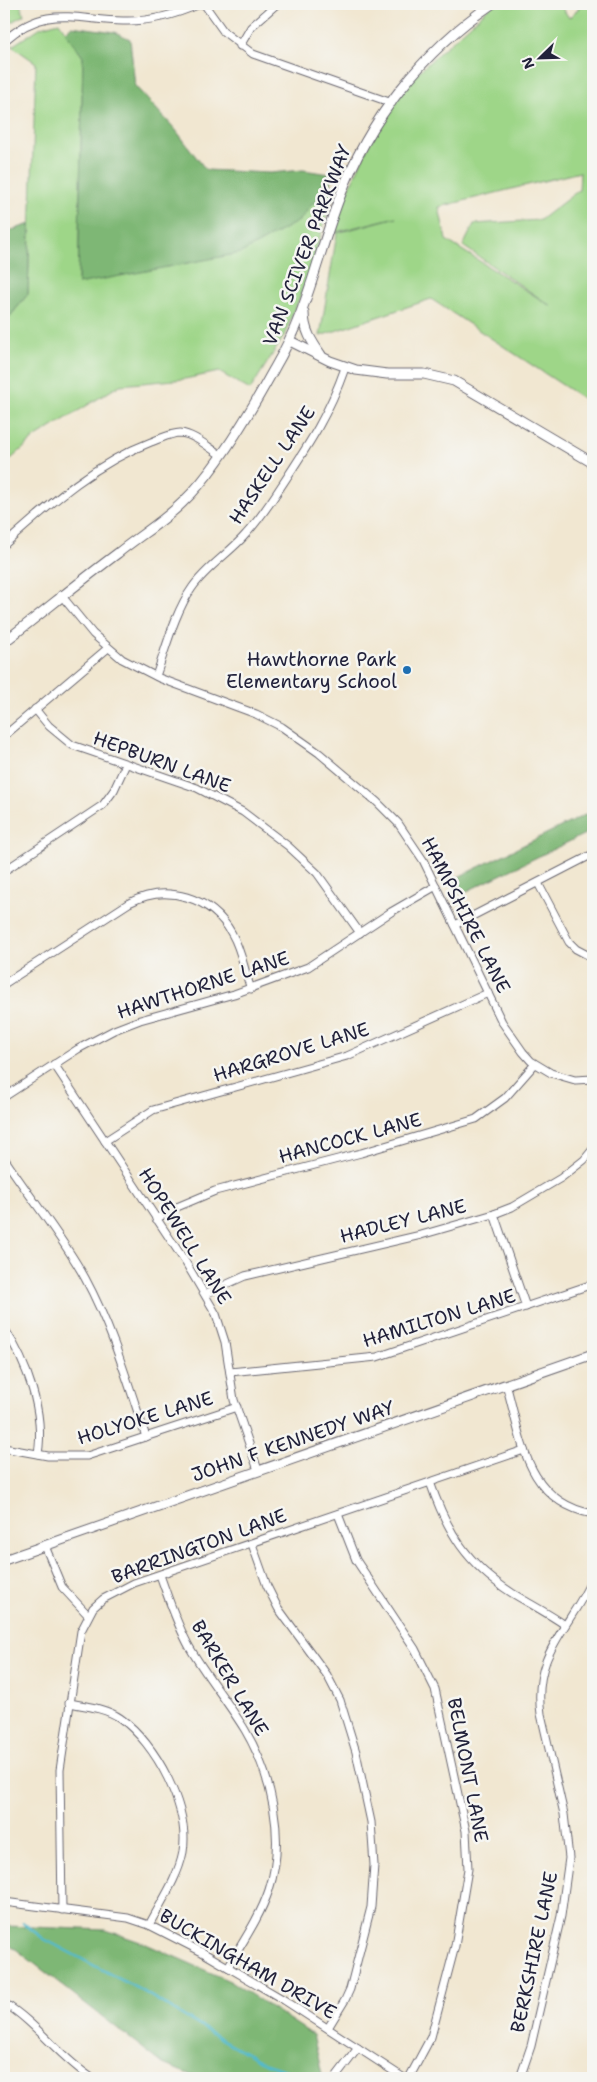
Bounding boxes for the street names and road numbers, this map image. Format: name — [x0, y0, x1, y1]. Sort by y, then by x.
street label: VAN SCIVER PARKWAY — [257, 140, 357, 349]
street label: HASKELL LANE — [223, 401, 321, 529]
street label: HEPBURN LANE — [90, 725, 234, 799]
street label: HAMPSHIRE LANE — [416, 833, 516, 998]
street label: HAWTHORNE LANE — [114, 945, 292, 1025]
street label: HARGROVE LANE — [210, 1016, 372, 1088]
street label: HANCOCK LANE — [276, 1107, 424, 1169]
street label: HOPEWELL LANE — [133, 1163, 237, 1309]
street label: HADLEY LANE — [337, 1193, 469, 1249]
street label: HAMILTON LANE — [359, 1283, 519, 1353]
street label: HOLYOKE LANE — [74, 1385, 216, 1451]
street label: JOHN F KENNEDY WAY — [188, 1394, 398, 1488]
street label: BARRINGTON LANE — [108, 1503, 290, 1589]
street label: BARKER LANE — [186, 1615, 275, 1741]
street label: BELMONT LANE — [442, 1696, 494, 1845]
street label: BERKSHIRE LANE — [505, 1869, 563, 2035]
street label: BUCKINGHAM DRIVE — [155, 1903, 341, 2025]

